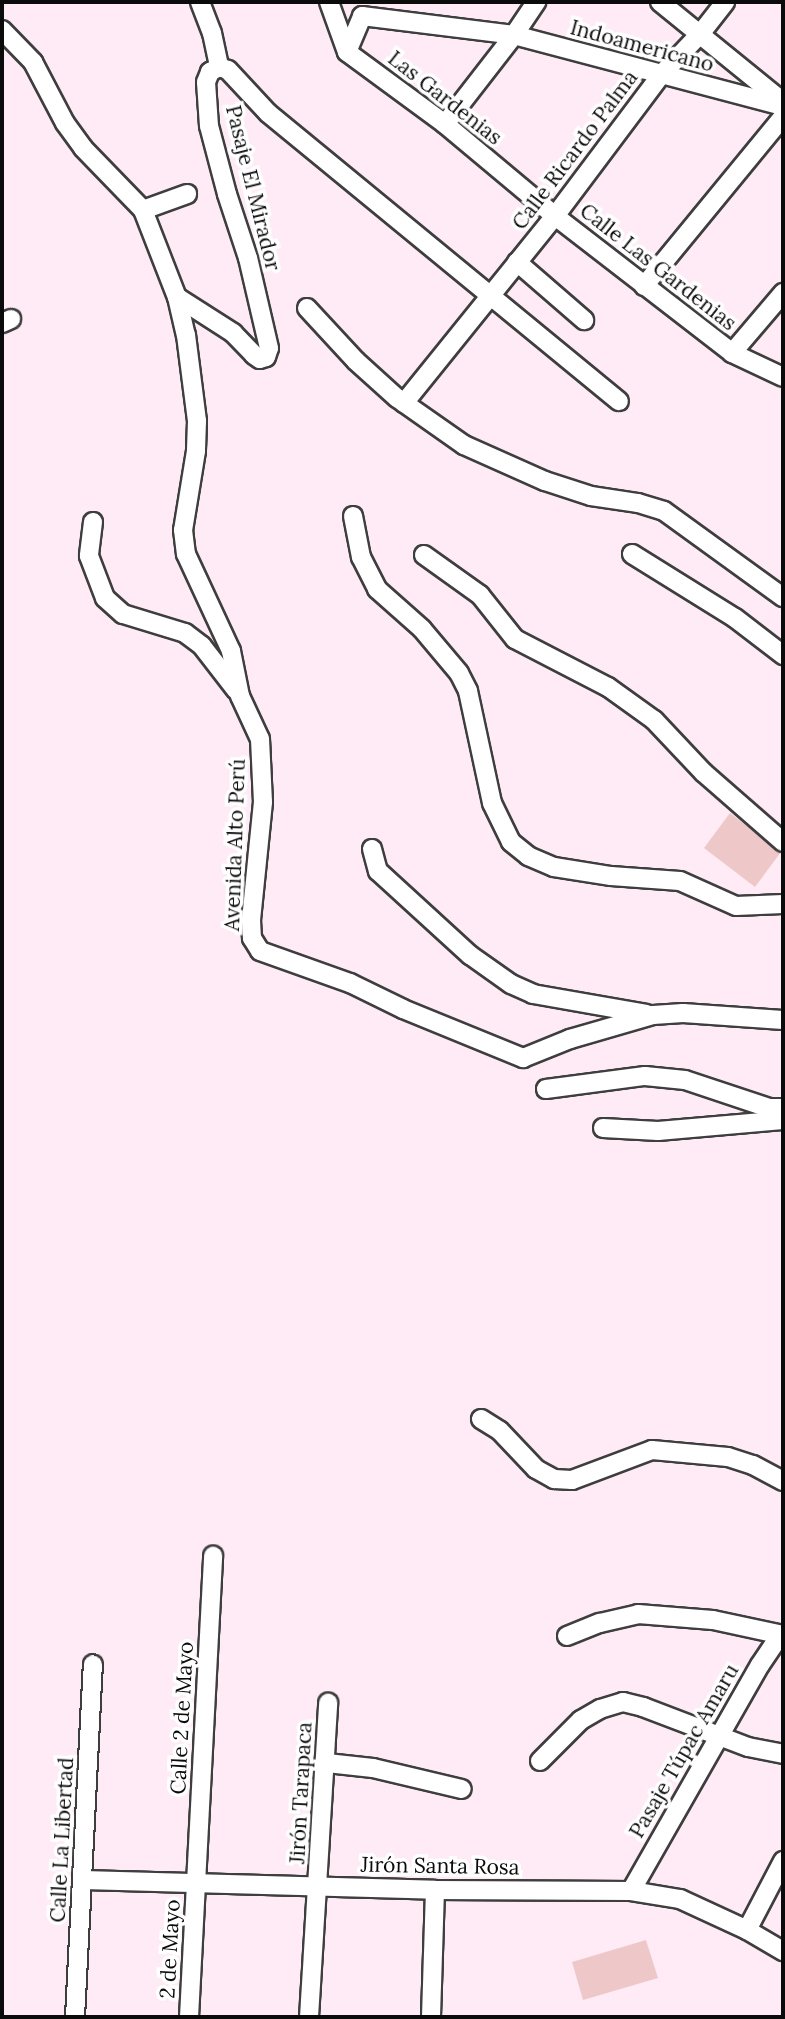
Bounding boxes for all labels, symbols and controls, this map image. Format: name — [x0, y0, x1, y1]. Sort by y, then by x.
street label: Indoamericano — [568, 15, 716, 77]
street label: Las Gardenias — [383, 46, 507, 150]
street label: Calle Ricardo Palma — [507, 65, 643, 235]
street label: Pasaje El Mirador — [220, 103, 286, 273]
street label: Calle Las Gardenias — [575, 198, 741, 336]
street label: Avenida Alto Perú — [219, 758, 251, 932]
street label: Calle 2 de Mayo — [165, 1641, 199, 1795]
street label: Pasaje Túpac Amaru — [624, 1660, 744, 1842]
street label: Jirón Tarapaca — [285, 1721, 317, 1865]
street label: Calle La Libertad — [45, 1757, 79, 1923]
street label: Jirón Santa Rosa — [360, 1852, 520, 1880]
street label: 2 de Mayo — [155, 1899, 185, 1999]

